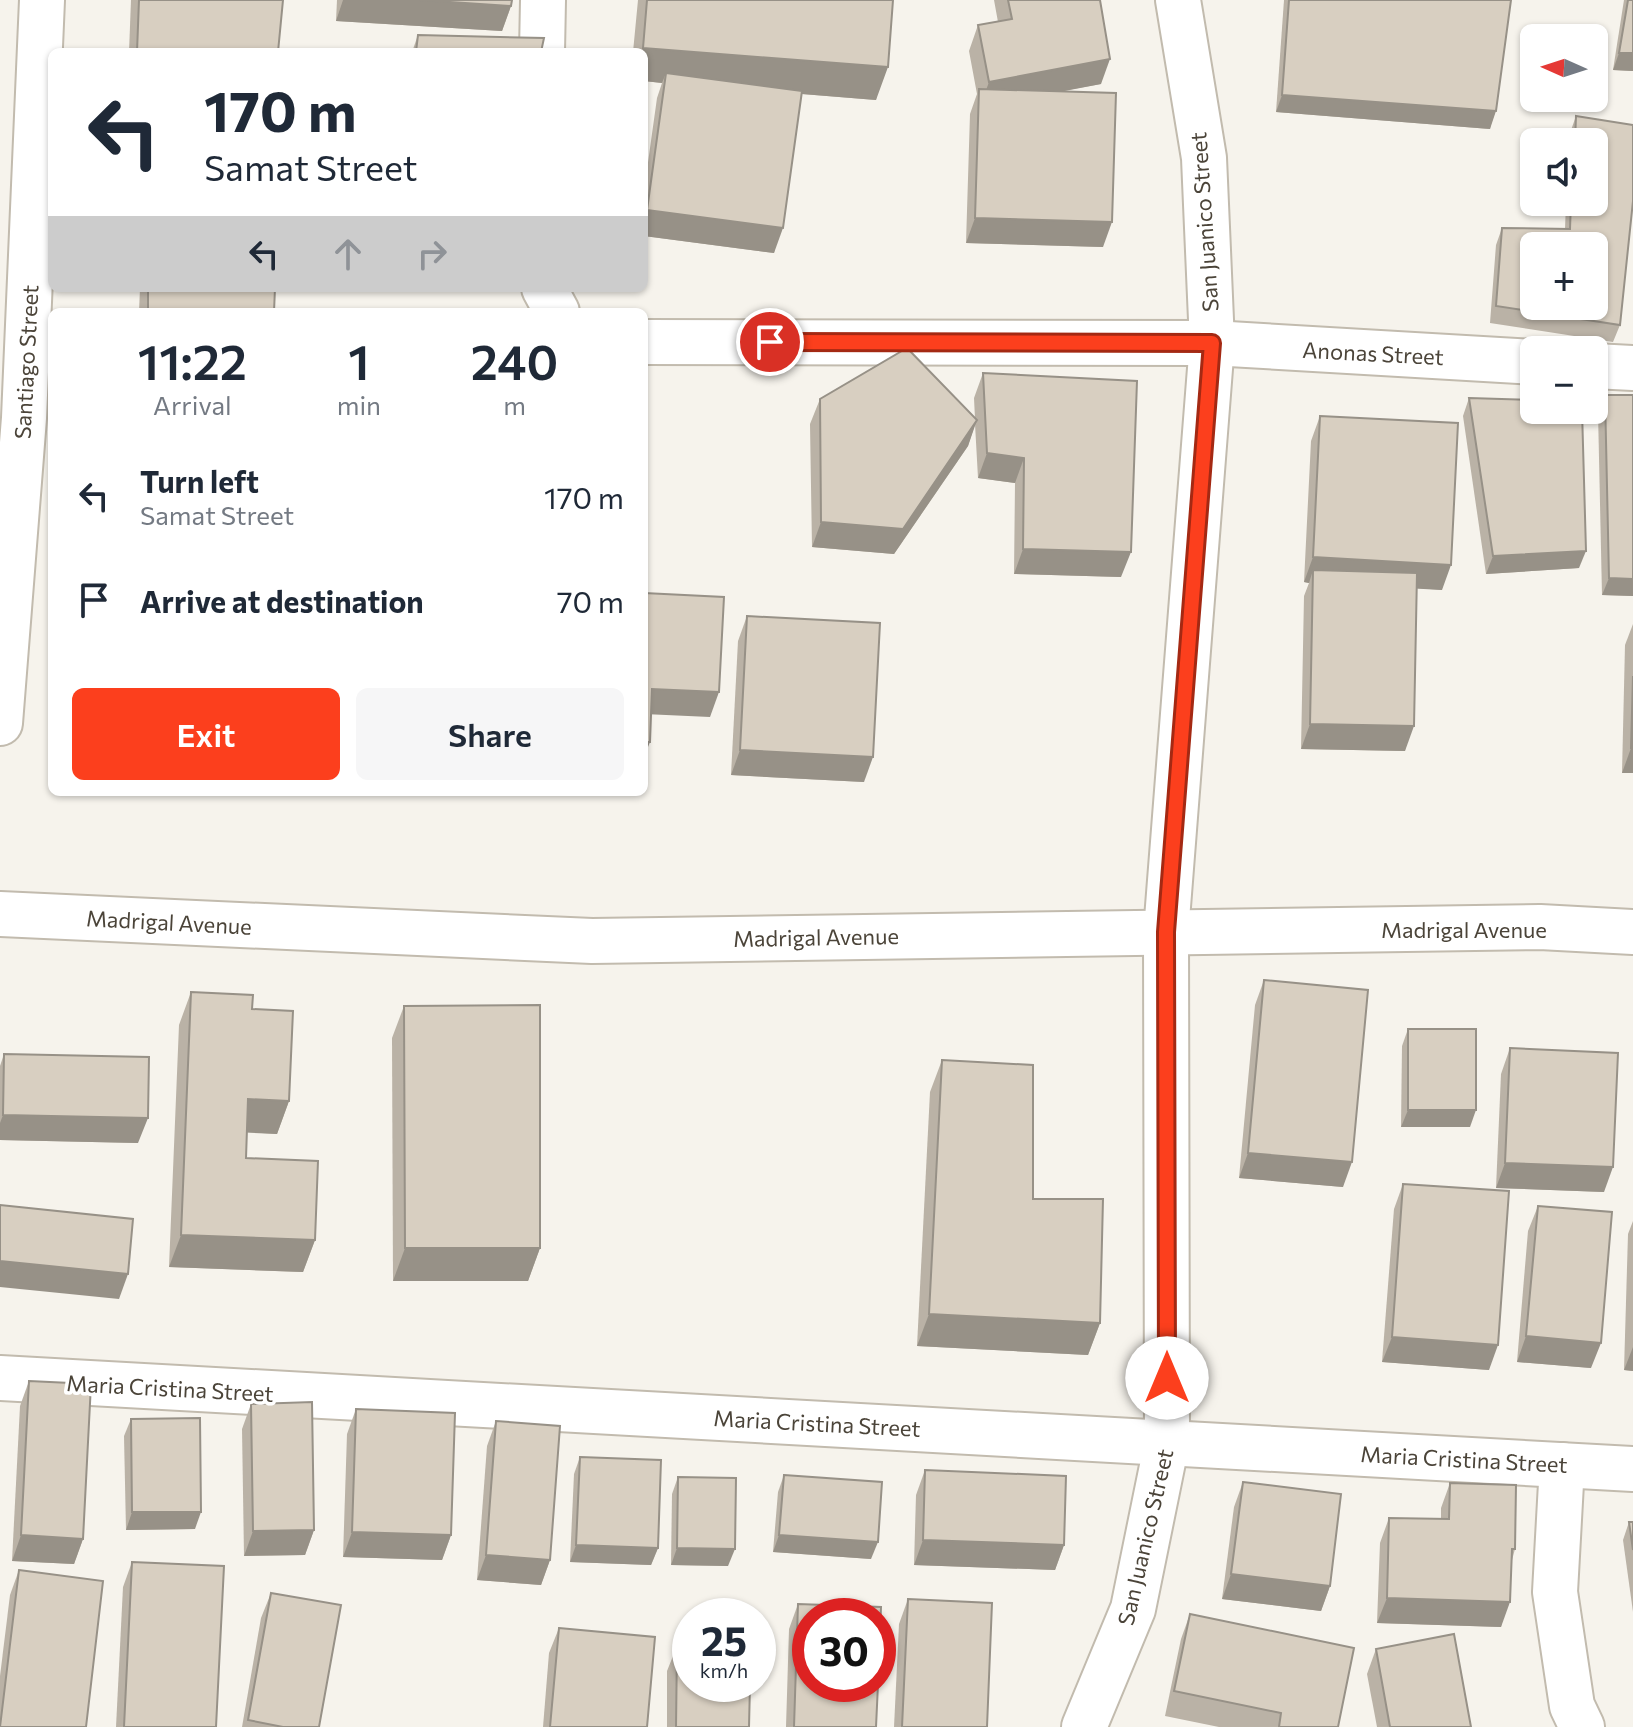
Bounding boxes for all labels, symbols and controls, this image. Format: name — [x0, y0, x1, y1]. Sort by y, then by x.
north arrow — [1520, 24, 1608, 112]
map controls — [1520, 24, 1608, 424]
text: 170 m — [204, 75, 357, 144]
icon: left — [72, 80, 176, 184]
button: sound — [1520, 128, 1608, 216]
street label: San Juanico Street — [1184, 131, 1224, 313]
text: Samat Street — [204, 144, 418, 188]
icon: left — [242, 232, 286, 276]
icon: ahead — [326, 232, 370, 276]
icon: right — [410, 232, 454, 276]
button: + — [1520, 232, 1608, 320]
street label: Santiago Street — [8, 284, 44, 440]
pin — [736, 308, 804, 376]
icon: arrive — [748, 320, 792, 364]
text: 11:22 — [138, 331, 247, 390]
text: 1 — [348, 331, 370, 390]
text: 240 — [471, 331, 558, 390]
street label: Anonas Street — [1302, 336, 1444, 370]
button: − — [1520, 336, 1608, 424]
text: Arrival — [153, 389, 232, 420]
text: min — [337, 389, 381, 420]
text: m — [503, 389, 526, 420]
text: Turn left — [140, 462, 259, 499]
icon: left — [72, 474, 116, 518]
text: 170 m — [544, 478, 624, 515]
text: Samat Street — [140, 499, 294, 530]
icon: arrive — [72, 578, 116, 622]
text: Arrive at destination — [140, 582, 424, 619]
text: 70 m — [557, 582, 624, 619]
button: Exit — [72, 688, 340, 780]
button: Share — [356, 688, 624, 780]
street label: Madrigal Avenue — [85, 904, 253, 940]
street label: Madrigal Avenue — [1381, 916, 1547, 943]
street label: Madrigal Avenue — [733, 922, 899, 952]
position arrow — [1125, 1336, 1209, 1420]
street label: Maria Cristina Street — [66, 1369, 274, 1407]
street label: Maria Cristina Street — [713, 1404, 921, 1442]
street label: Maria Cristina Street — [1360, 1440, 1568, 1478]
street label: San Juanico Street — [1112, 1446, 1178, 1628]
speed limit sign: 30 — [792, 1598, 896, 1702]
text: 25 — [701, 1615, 747, 1664]
text: km/h — [700, 1658, 748, 1682]

